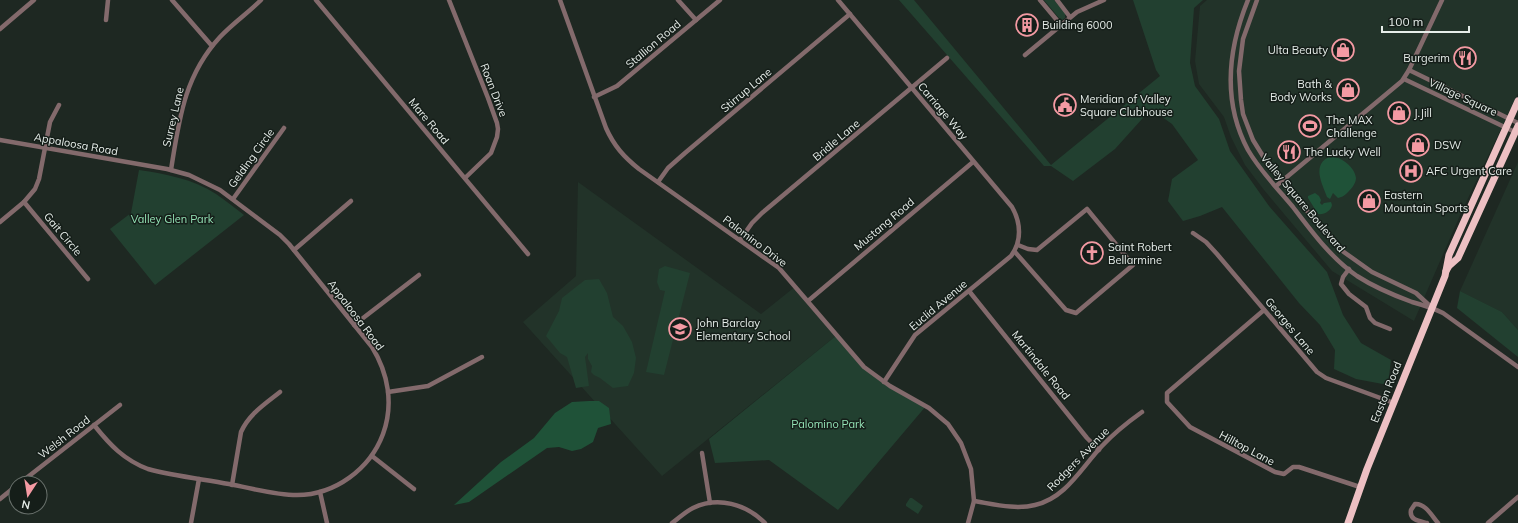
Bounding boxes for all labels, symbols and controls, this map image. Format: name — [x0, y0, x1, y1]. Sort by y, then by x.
scale bar — [1382, 8, 1469, 34]
building icon: Building 6000 — [1014, 12, 1040, 38]
text: 100 m — [1388, 14, 1423, 29]
street label: Stallion Road — [623, 17, 683, 71]
place label: Building 6000 — [1042, 18, 1113, 32]
shop icon: Ulta Beauty — [1330, 37, 1356, 63]
place label: Ulta Beauty — [1268, 43, 1328, 57]
restaurant icon: Burgerim — [1452, 45, 1478, 71]
place label: Burgerim — [1403, 51, 1450, 65]
street label: Roan Drive — [477, 61, 511, 119]
street label: Stirrup Lane — [718, 65, 774, 115]
street label: Village Square — [1427, 75, 1499, 119]
place label: Bath & Body Works — [1270, 77, 1333, 104]
shop icon: Bath & Body Works — [1335, 77, 1361, 103]
street label: Carriage Way — [915, 79, 971, 143]
street label: Surrey Lane — [159, 86, 187, 148]
public building icon: Meridian of Valley Square Clubhouse — [1052, 92, 1078, 118]
place label: Meridian of Valley Square Clubhouse — [1080, 92, 1173, 119]
street label: Mare Road — [406, 95, 452, 147]
shop icon: J.Jill — [1386, 100, 1412, 126]
place label: J.Jill — [1414, 106, 1432, 120]
sports icon: The MAX Challenge — [1297, 113, 1323, 139]
place label: The MAX Challenge — [1326, 113, 1377, 140]
street label: Bridle Lane — [810, 116, 862, 164]
street label: Gelding Circle — [225, 126, 277, 190]
street label: Appaloosa Road — [33, 130, 119, 158]
shop icon: DSW — [1405, 132, 1431, 158]
place label: DSW — [1434, 138, 1461, 152]
restaurant icon: The Lucky Well — [1276, 139, 1302, 165]
place label: The Lucky Well — [1304, 145, 1381, 159]
street label: Valley Square Boulevard — [1258, 151, 1348, 255]
hospital icon: AFC Urgent Care — [1398, 158, 1424, 184]
place label: AFC Urgent Care — [1426, 164, 1512, 178]
shop icon: Eastern Mountain Sports — [1356, 188, 1382, 214]
place label: Eastern Mountain Sports — [1384, 188, 1468, 215]
street label: Mustang Road — [851, 195, 917, 253]
street label: Gait Circle — [41, 210, 85, 258]
park label: Valley Glen Park — [131, 212, 214, 226]
street label: Palomino Drive — [720, 212, 790, 270]
church icon: Saint Robert Bellarmine — [1079, 240, 1105, 266]
place label: Saint Robert Bellarmine — [1108, 240, 1172, 267]
street label: Appaloosa Road — [325, 277, 387, 353]
street label: Euclid Avenue — [906, 277, 970, 333]
street label: Georges Lane — [1262, 295, 1318, 357]
school or university icon: John Barclay Elementary School — [667, 316, 693, 342]
place label: John Barclay Elementary School — [696, 316, 791, 343]
street label: Martindale Road — [1009, 328, 1073, 402]
street label: Easton Road — [1367, 359, 1405, 425]
street label: Welsh Road — [35, 412, 93, 462]
park label: Palomino Park — [791, 417, 865, 431]
street label: Rodgers Avenue — [1044, 424, 1112, 494]
street label: Hilltop Lane — [1217, 428, 1277, 468]
north arrow — [8, 475, 48, 515]
text: N — [20, 497, 31, 512]

